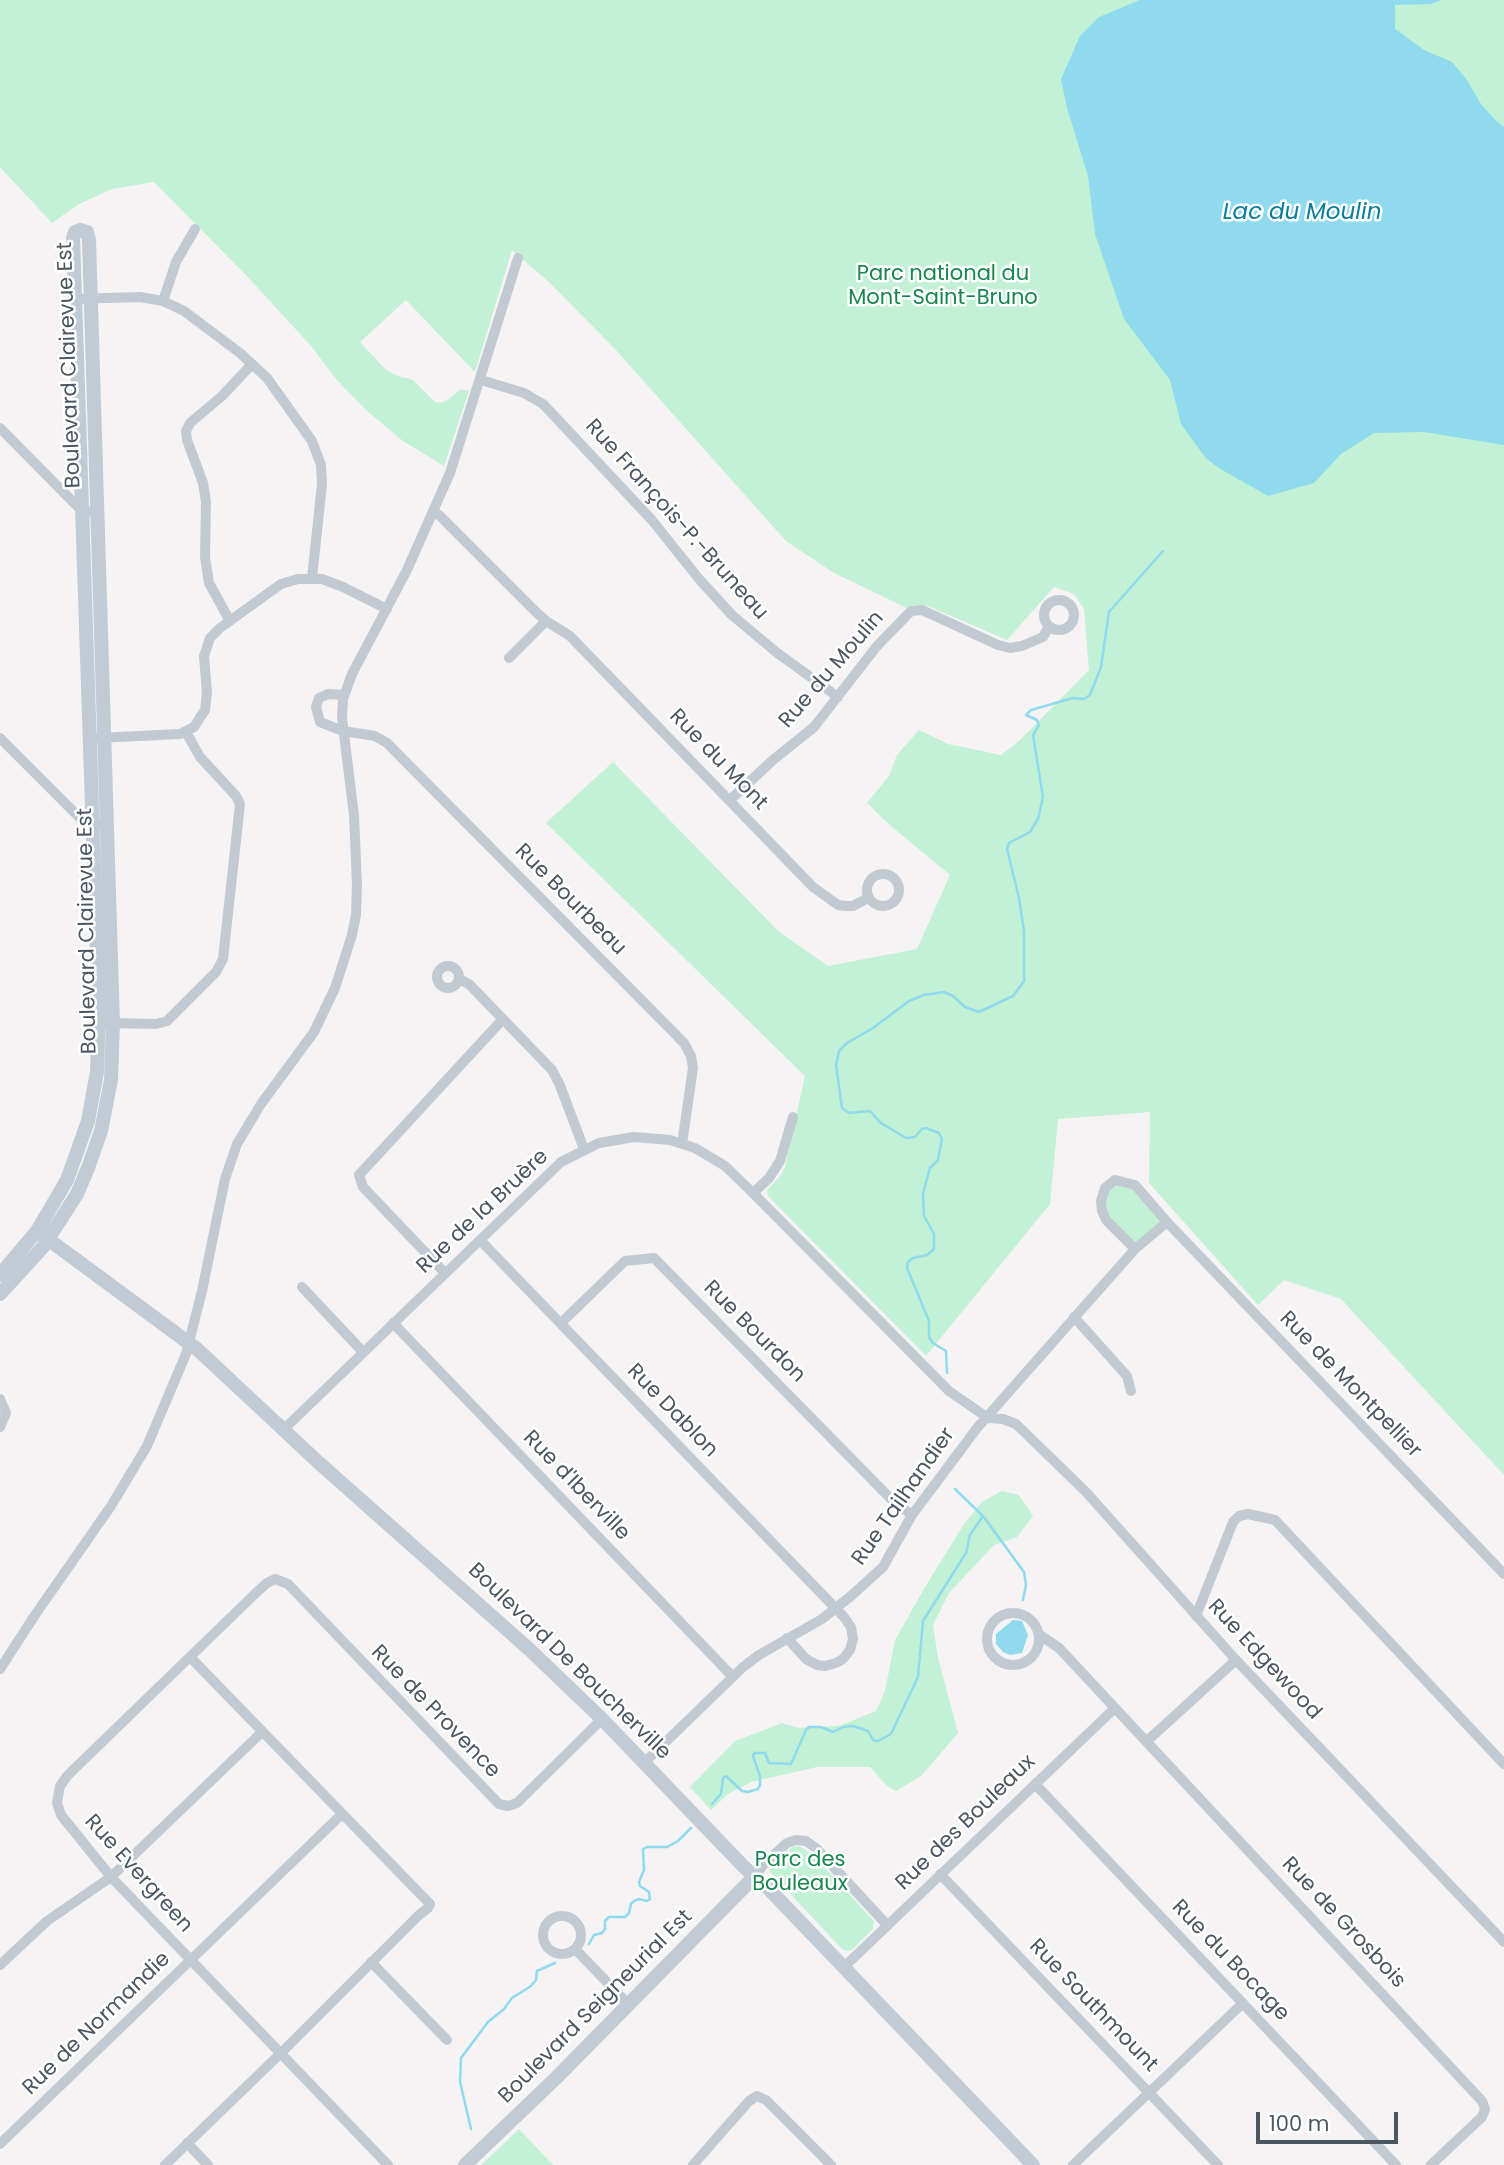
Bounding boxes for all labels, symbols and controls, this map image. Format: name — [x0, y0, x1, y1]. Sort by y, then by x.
water label: Lac du Moulin — [1223, 199, 1381, 227]
street label: Boulevard Clairevue Est — [53, 241, 87, 489]
park label: Parc national du Mont-Saint-Bruno — [848, 262, 1038, 312]
street label: Rue François-P.-Bruneau — [579, 415, 773, 625]
street label: Rue du Moulin — [774, 606, 890, 734]
street label: Rue du Mont — [664, 704, 772, 816]
street label: Boulevard Clairevue Est — [73, 808, 103, 1054]
street label: Rue Bourbeau — [509, 839, 631, 961]
street label: Rue de la Bruère — [412, 1145, 554, 1279]
street label: Rue Bourdon — [698, 1276, 810, 1388]
street label: Rue de Montpellier — [1274, 1307, 1426, 1463]
street label: Rue Dablon — [621, 1359, 723, 1463]
street label: Rue Tailhandier — [847, 1423, 961, 1571]
street label: Rue d'Iberville — [517, 1426, 635, 1546]
street label: Boulevard De Boucherville — [462, 1558, 676, 1766]
street label: Rue Edgewood — [1202, 1595, 1326, 1725]
street label: Rue de Provence — [365, 1640, 505, 1784]
street label: Rue des Bouleaux — [891, 1750, 1041, 1896]
street label: Rue Evergreen — [79, 1810, 197, 1938]
park label: Parc des Bouleaux — [752, 1848, 848, 1898]
street label: Rue de Grosbois — [1276, 1852, 1410, 1994]
street label: Rue du Bocage — [1166, 1895, 1294, 2027]
street label: Boulevard Seigneurial Est — [494, 1905, 698, 2109]
street label: Rue Southmount — [1023, 1934, 1163, 2078]
street label: Rue de Normandie — [18, 1947, 176, 2101]
scale bar — [1259, 2098, 1401, 2142]
text: 100 m — [1269, 2109, 1329, 2138]

